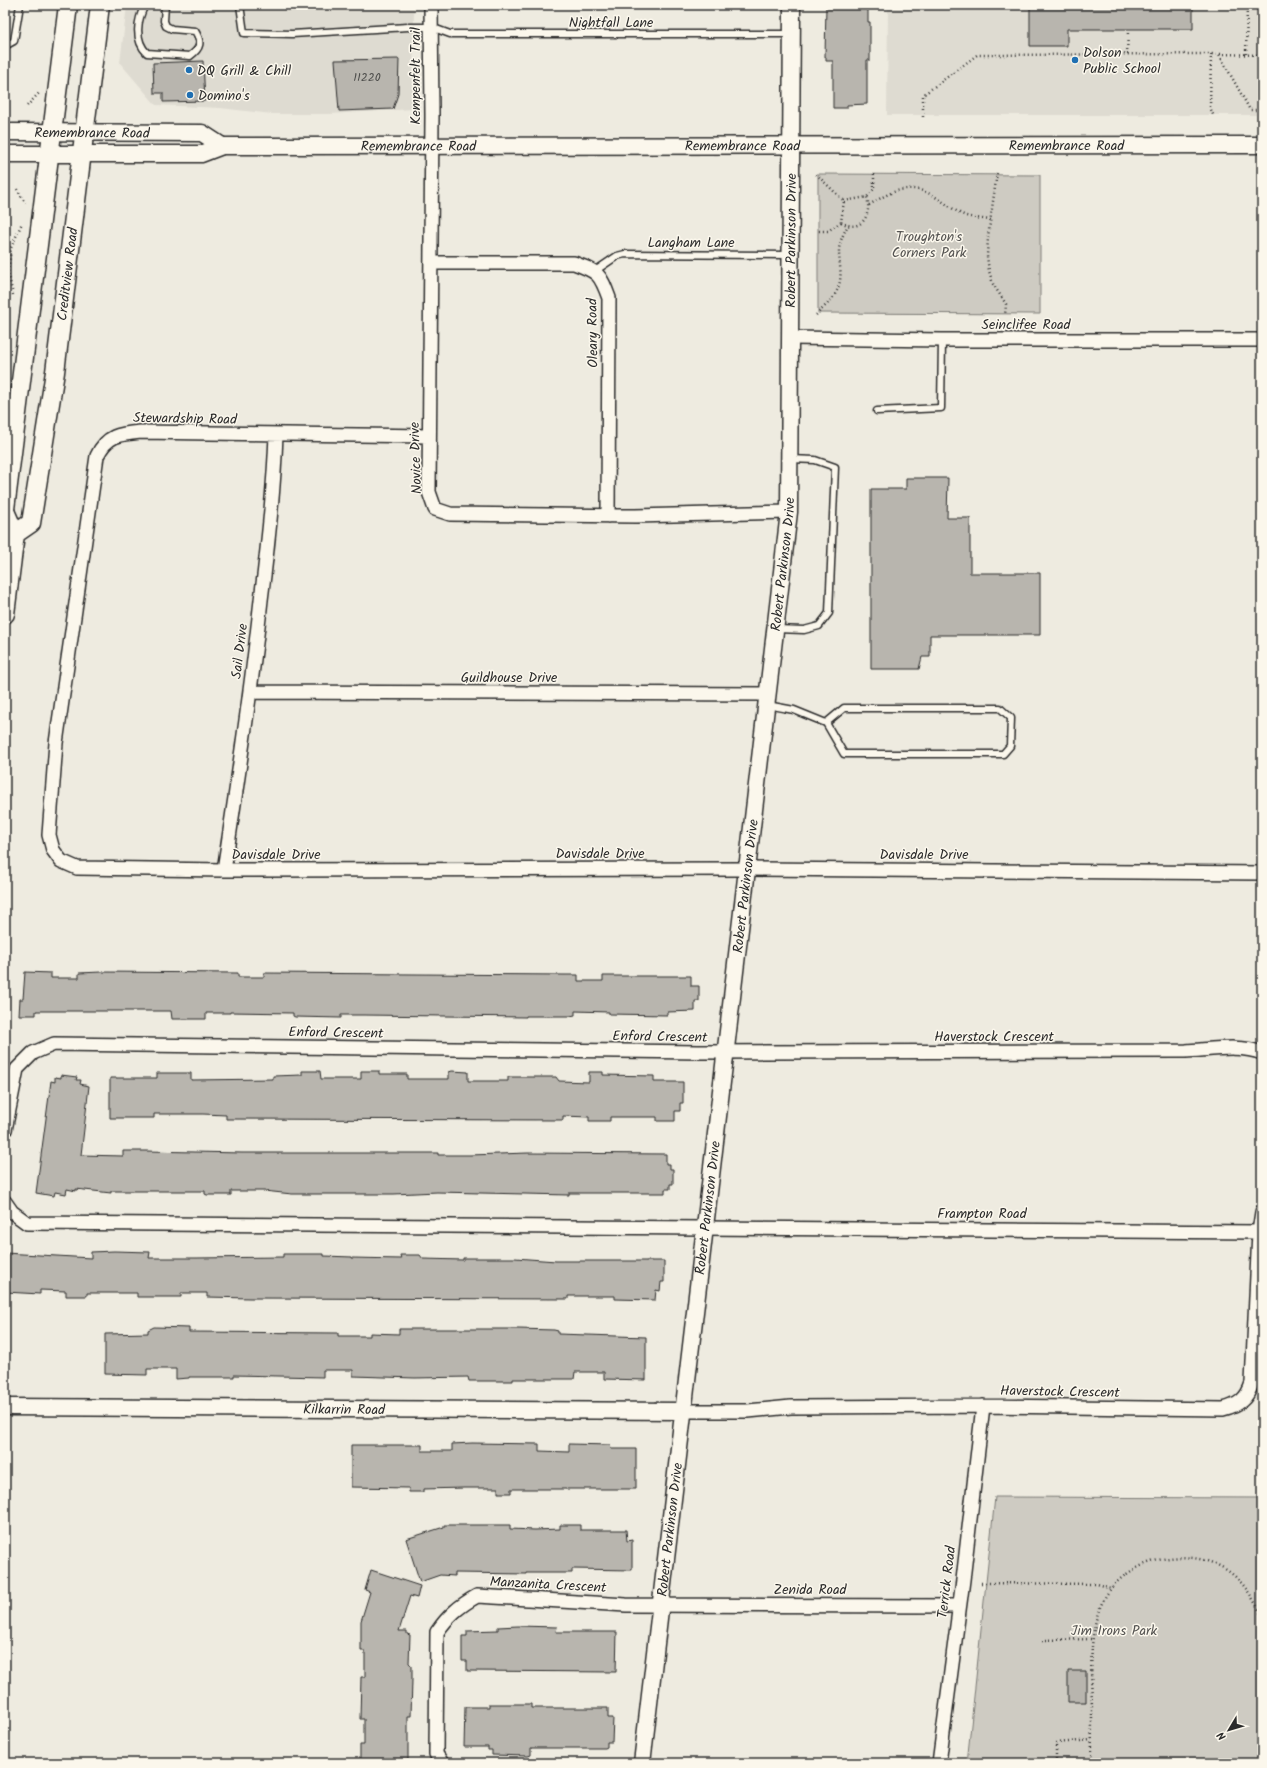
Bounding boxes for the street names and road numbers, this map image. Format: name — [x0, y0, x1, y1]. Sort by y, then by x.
street label: Nightfall Lane — [569, 12, 654, 34]
street label: Kempenfelt Trail — [405, 27, 427, 125]
street label: Remembrance Road — [34, 122, 151, 145]
street label: Remembrance Road — [685, 135, 801, 158]
street label: Remembrance Road — [1009, 135, 1125, 157]
street label: Remembrance Road — [361, 136, 477, 158]
street label: Robert Parkinson Drive — [780, 172, 803, 308]
street label: Creditview Road — [51, 225, 85, 322]
street label: Langham Lane — [647, 232, 735, 254]
street label: Oleary Road — [581, 297, 605, 368]
street label: Seinclifee Road — [981, 314, 1072, 336]
street label: Stewardship Road — [133, 407, 238, 431]
street label: Novice Drive — [404, 421, 428, 495]
street label: Robert Parkinson Drive — [765, 496, 801, 633]
street label: Sail Drive — [226, 622, 254, 680]
street label: Guildhouse Drive — [461, 667, 558, 689]
street label: Robert Parkinson Drive — [727, 817, 765, 954]
street label: Davisdale Drive — [556, 843, 645, 865]
street label: Davisdale Drive — [232, 844, 321, 866]
street label: Davisdale Drive — [880, 844, 969, 866]
street label: Enford Crescent — [288, 1021, 384, 1045]
street label: Enford Crescent — [612, 1025, 708, 1049]
street label: Haverstock Crescent — [934, 1026, 1054, 1048]
street label: Robert Parkinson Drive — [689, 1139, 727, 1276]
street label: Frampton Road — [937, 1203, 1028, 1225]
street label: Haverstock Crescent — [1000, 1380, 1121, 1404]
street label: Kilkarrin Road — [303, 1399, 386, 1421]
street label: Robert Parkinson Drive — [652, 1461, 689, 1598]
street label: Terrick Road — [932, 1544, 962, 1620]
street label: Manzanita Crescent — [489, 1571, 607, 1599]
street label: Zenida Road — [773, 1579, 848, 1601]

